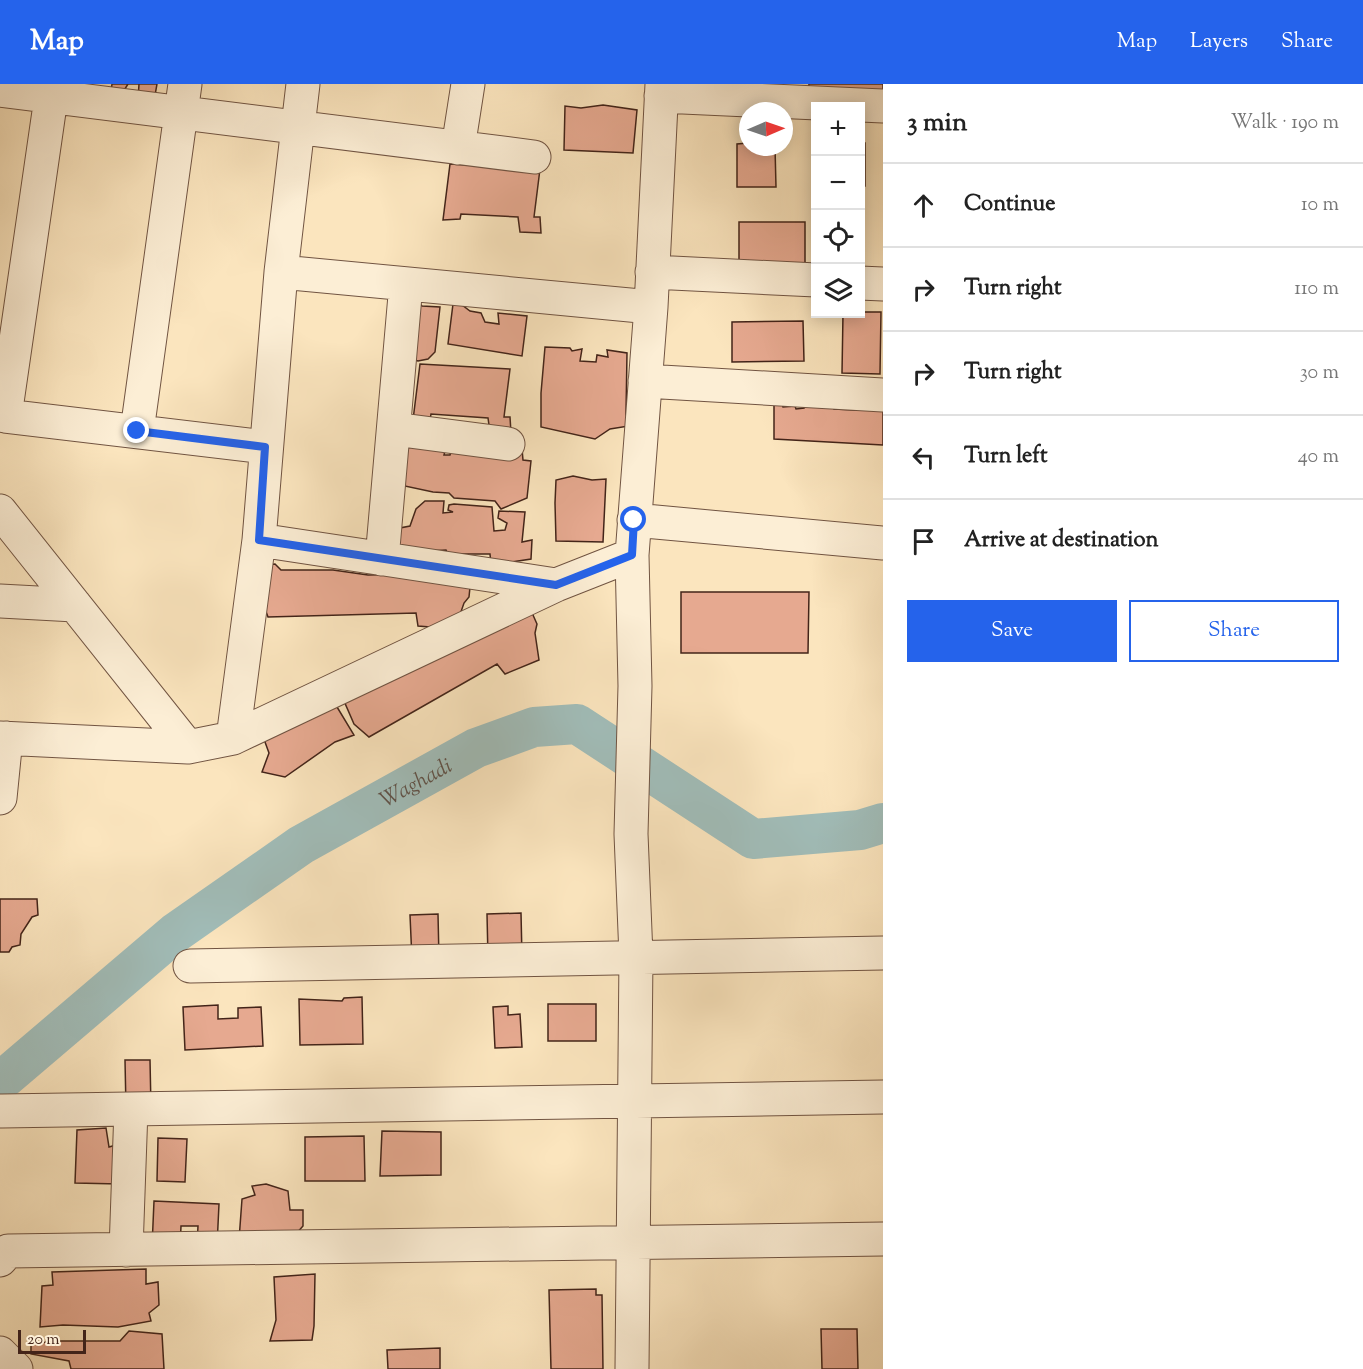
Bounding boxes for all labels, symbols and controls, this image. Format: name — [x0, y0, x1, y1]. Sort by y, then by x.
text: Map — [30, 22, 84, 62]
text: Map — [1117, 27, 1157, 57]
text: Layers — [1190, 27, 1248, 57]
text: Share — [1281, 27, 1333, 57]
north arrow — [739, 102, 793, 156]
map controls — [811, 102, 865, 318]
button: + — [811, 102, 865, 156]
text: 3 min — [907, 105, 967, 142]
text: Walk · 190 m — [1231, 109, 1339, 138]
button: − — [811, 156, 865, 210]
icon: ahead — [907, 189, 940, 222]
text: Continue — [964, 189, 1055, 221]
text: 10 m — [1301, 191, 1339, 220]
button: locate — [811, 210, 865, 264]
button: layers — [811, 264, 865, 318]
icon: right — [907, 273, 940, 306]
text: Turn right — [964, 273, 1061, 305]
text: 110 m — [1294, 275, 1339, 304]
icon: right — [907, 357, 940, 390]
text: Turn right — [964, 357, 1061, 389]
text: 30 m — [1300, 359, 1339, 388]
route end — [123, 417, 149, 443]
icon: left — [907, 441, 940, 474]
text: Turn left — [964, 441, 1047, 473]
text: 40 m — [1298, 443, 1339, 472]
route start — [620, 506, 646, 532]
icon: arrive — [907, 525, 940, 558]
text: Arrive at destination — [964, 525, 1159, 557]
button: Save — [907, 600, 1117, 662]
button: Share — [1129, 600, 1339, 662]
water label: Waghadi — [374, 751, 459, 817]
scale bar — [18, 1327, 86, 1354]
text: 20 m — [27, 1329, 60, 1352]

